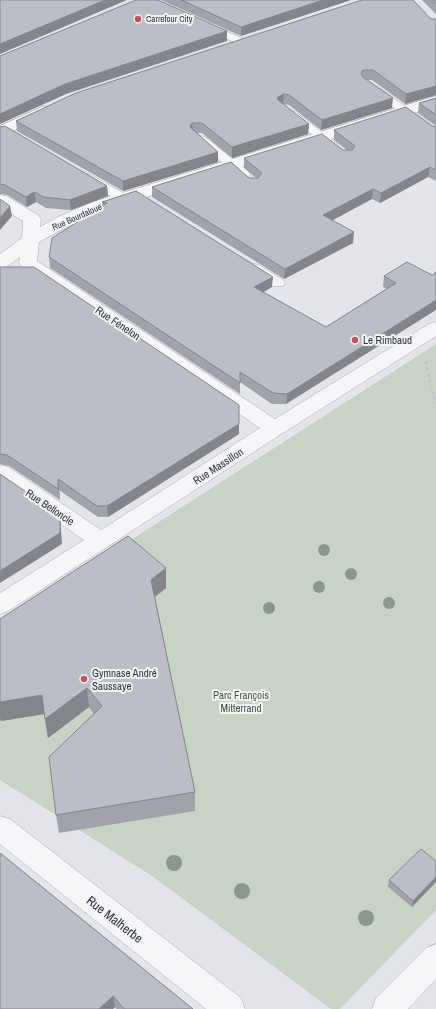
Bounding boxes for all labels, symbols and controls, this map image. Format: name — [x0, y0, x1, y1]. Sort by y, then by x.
place label: Carrefour City — [146, 13, 193, 25]
marker: Carrefour City — [133, 14, 143, 24]
street label: Rue Bourdaloue — [50, 201, 104, 233]
street label: Rue Fénelon — [93, 303, 143, 343]
place label: Le Rimbaud — [363, 333, 412, 347]
marker: Le Rimbaud — [350, 335, 360, 345]
street label: Rue Massillon — [190, 445, 246, 487]
street label: Rue Belloncle — [23, 486, 77, 528]
place label: Gymnase André Saussaye — [92, 666, 157, 693]
marker: Gymnase André Saussaye — [79, 674, 89, 684]
park label: Parc François Mitterrand — [213, 688, 270, 715]
street label: Rue Malherbe — [83, 892, 146, 947]

